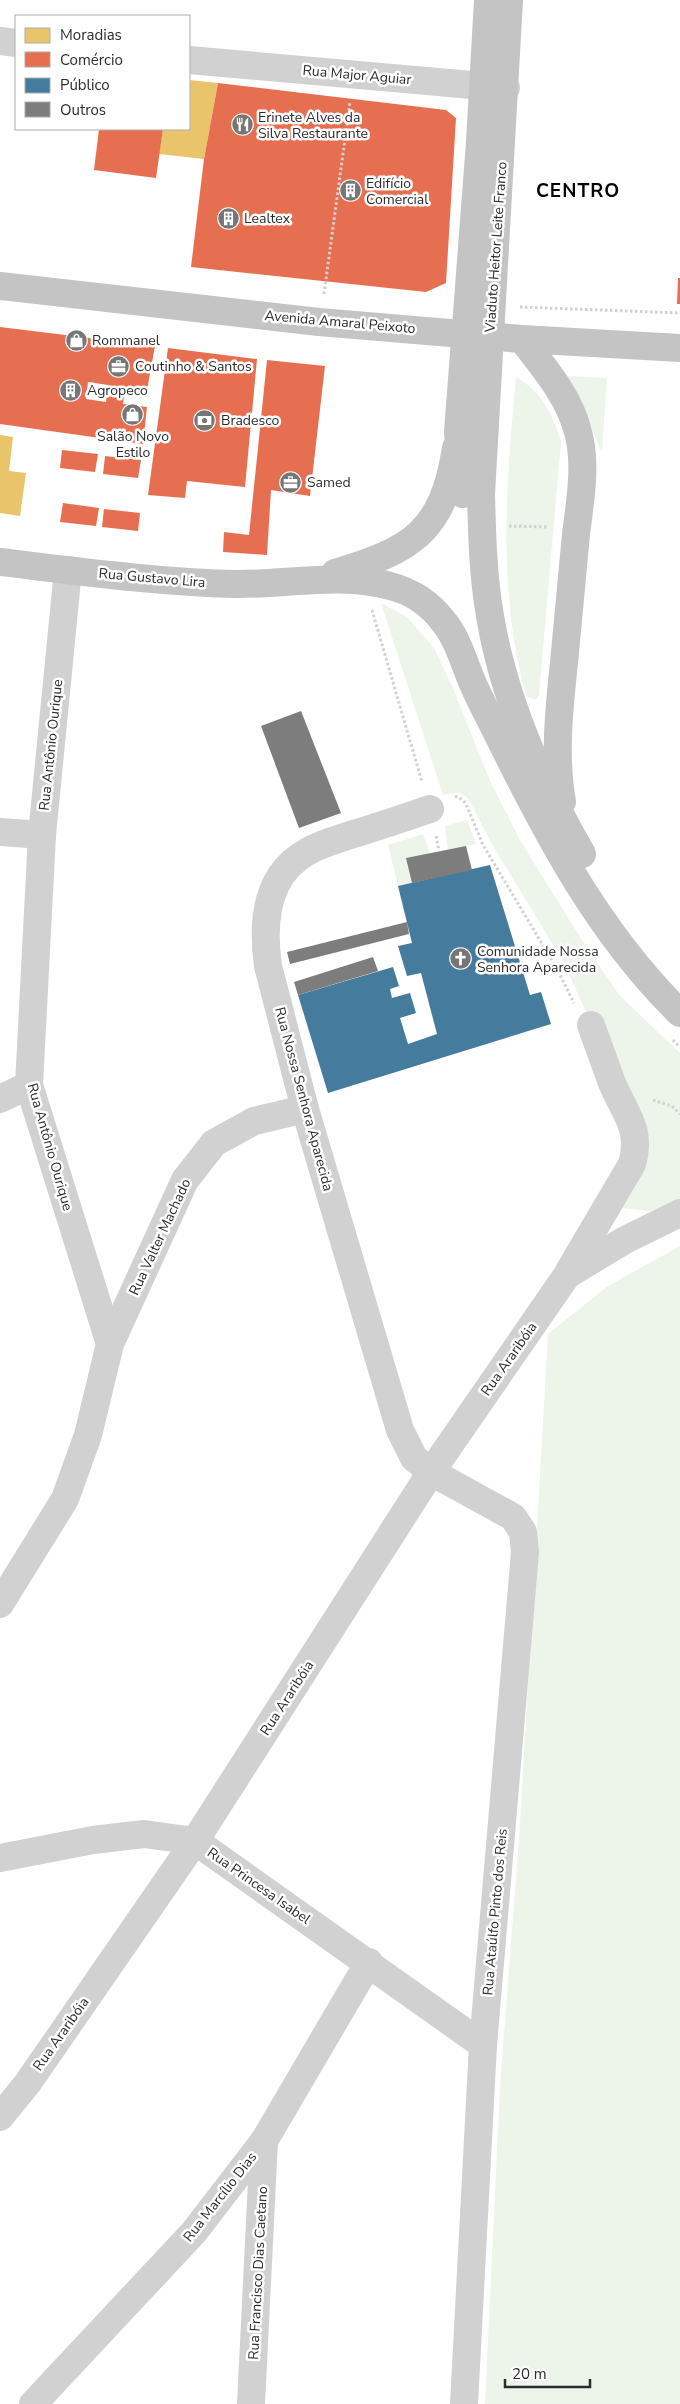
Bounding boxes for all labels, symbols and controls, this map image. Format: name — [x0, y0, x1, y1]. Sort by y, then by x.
legend — [15, 15, 190, 130]
text: Moradias — [60, 25, 122, 45]
text: Comércio — [60, 50, 123, 70]
street label: Rua Major Aguiar — [302, 61, 412, 89]
text: Público — [60, 75, 110, 95]
text: Outros — [60, 100, 106, 120]
place label: Erinete Alves da Silva Restaurante — [258, 108, 368, 143]
restaurant icon: Erinete Alves da Silva Restaurante — [230, 113, 254, 137]
street label: Viaduto Heitor Leite Franco — [480, 161, 511, 334]
place label: Edifício Comercial — [366, 174, 429, 209]
district label: CENTRO — [536, 178, 620, 204]
building icon: Edifício Comercial — [338, 179, 362, 203]
building icon: Lealtex — [216, 206, 240, 230]
place label: Lealtex — [244, 209, 291, 228]
street label: Avenida Amaral Peixoto — [264, 306, 416, 338]
shop icon: Rommanel — [64, 328, 88, 352]
place label: Rommanel — [92, 331, 161, 350]
office icon: Coutinho & Santos — [107, 354, 131, 378]
place label: Coutinho & Santos — [135, 357, 252, 376]
building icon: Agropeco — [59, 378, 83, 402]
place label: Agropeco — [87, 381, 148, 400]
shop icon: Salão Novo Estilo — [121, 402, 145, 426]
bank icon: Bradesco — [193, 408, 217, 432]
place label: Bradesco — [221, 411, 280, 430]
place label: Salão Novo Estilo — [97, 427, 169, 462]
office icon: Samed — [279, 470, 303, 494]
place label: Samed — [307, 473, 351, 492]
street label: Rua Gustavo Lira — [98, 564, 206, 592]
street label: Rua Antônio Ourique — [35, 678, 67, 812]
place label: Comunidade Nossa Senhora Aparecida — [477, 942, 599, 977]
church icon: Comunidade Nossa Senhora Aparecida — [449, 947, 473, 971]
street label: Rua Nossa Senhora Aparecida — [270, 1005, 338, 1193]
street label: Rua Antônio Ourique — [23, 1081, 77, 1213]
street label: Rua Valter Machado — [125, 1175, 195, 1298]
street label: Rua Araribóia — [477, 1318, 541, 1400]
street label: Rua Araribóia — [256, 1657, 318, 1739]
street label: Rua Ataúlfo Pinto dos Reis — [478, 1827, 512, 1996]
street label: Rua Princesa Isabel — [203, 1843, 315, 1929]
street label: Rua Araribóia — [29, 1993, 93, 2075]
street label: Rua Marcílio Dias — [179, 2148, 261, 2246]
street label: Rua Francisco Dias Caetano — [244, 2186, 272, 2360]
scale bar — [505, 2356, 590, 2388]
text: 20 m — [512, 2364, 547, 2384]

